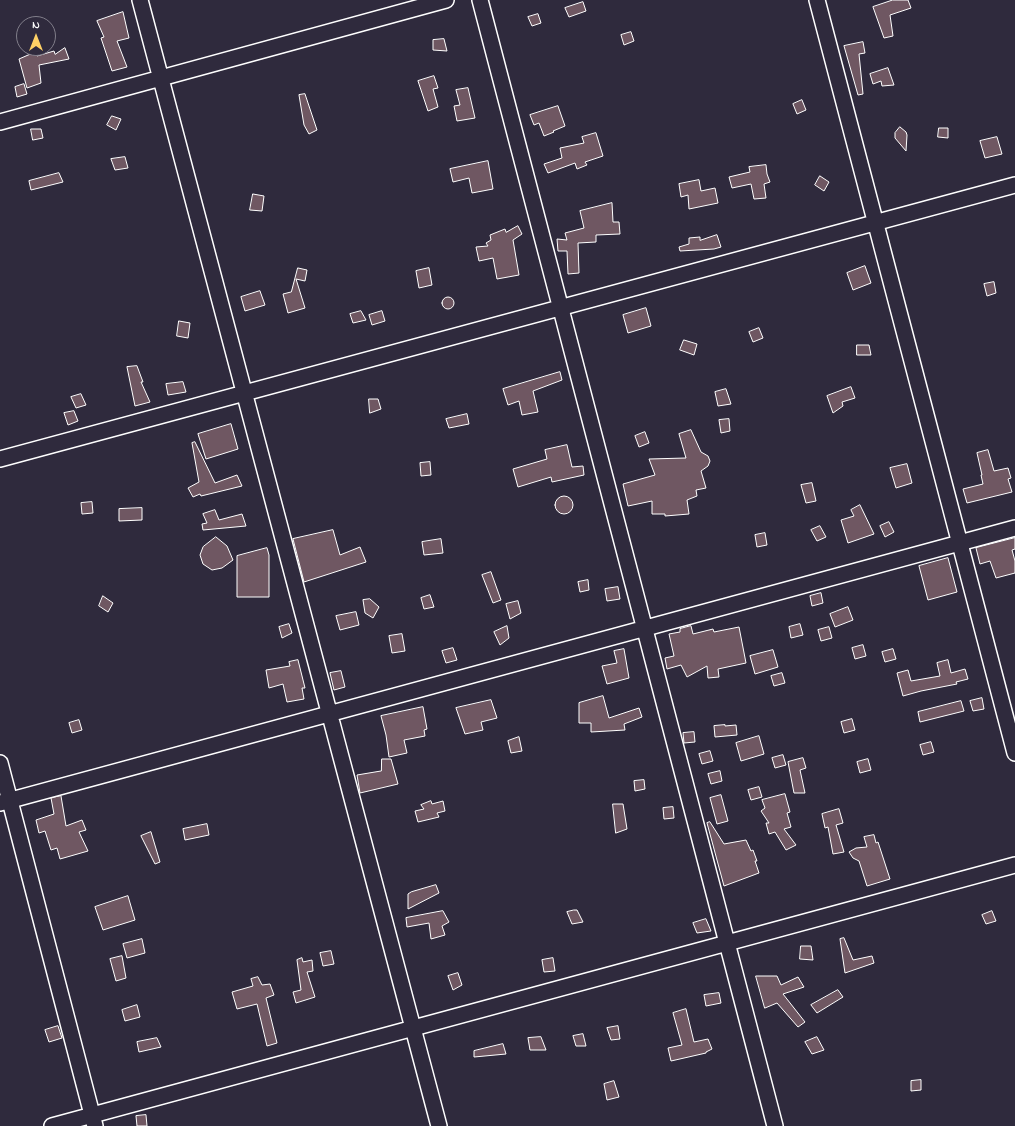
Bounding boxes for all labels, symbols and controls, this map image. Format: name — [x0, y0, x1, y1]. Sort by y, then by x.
north arrow — [16, 16, 56, 56]
text: N — [32, 17, 40, 33]

